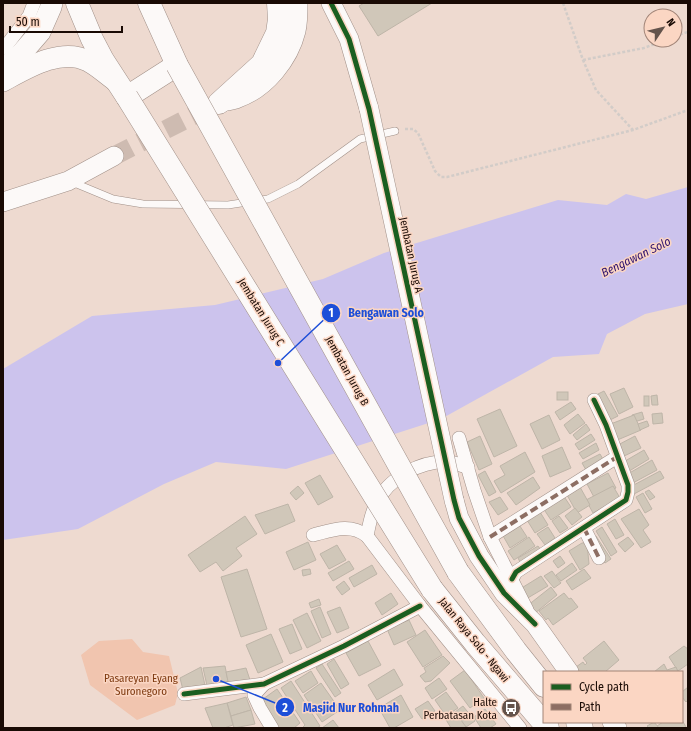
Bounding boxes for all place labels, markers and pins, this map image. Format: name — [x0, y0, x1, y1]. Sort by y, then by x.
callout: Bengawan Solo — [321, 301, 432, 325]
callout: Masjid Nur Rohmah — [275, 695, 407, 719]
place label: Halte Perbatasan Kota — [424, 696, 497, 722]
bus stop icon: Halte Perbatasan Kota — [500, 697, 522, 719]

